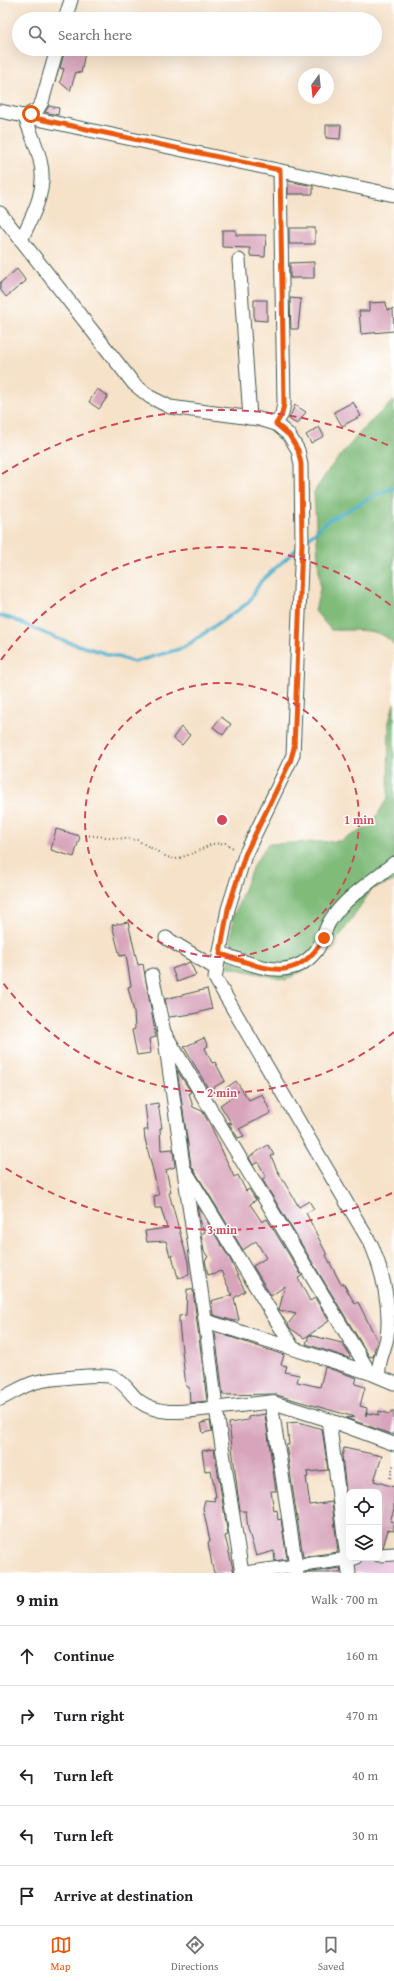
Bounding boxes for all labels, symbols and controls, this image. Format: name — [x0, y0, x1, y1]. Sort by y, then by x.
search box — [12, 12, 382, 56]
icon: search — [26, 23, 48, 45]
text: Search here — [58, 24, 132, 45]
north arrow — [298, 68, 334, 104]
route start — [22, 105, 40, 123]
text: 1 min — [344, 811, 374, 828]
centre of rings — [215, 813, 229, 827]
route end — [315, 929, 333, 947]
text: 2 min — [207, 1084, 237, 1101]
text: 3 min — [207, 1221, 237, 1238]
map controls — [346, 1489, 382, 1561]
button: locate — [346, 1489, 382, 1525]
button: layers — [346, 1525, 382, 1561]
text: 9 min — [16, 1587, 58, 1612]
text: Walk · 700 m — [311, 1590, 378, 1609]
icon: ahead — [16, 1645, 38, 1667]
text: Continue — [54, 1645, 115, 1666]
text: 160 m — [346, 1646, 378, 1665]
icon: right — [16, 1705, 38, 1727]
text: Turn right — [54, 1705, 125, 1726]
text: 470 m — [346, 1706, 378, 1725]
icon: left — [16, 1765, 38, 1787]
text: Turn left — [54, 1765, 113, 1786]
text: 40 m — [352, 1766, 378, 1785]
icon: left — [16, 1825, 38, 1847]
text: Turn left — [54, 1825, 113, 1846]
text: 30 m — [352, 1826, 378, 1845]
icon: arrive — [16, 1885, 38, 1907]
text: Arrive at destination — [54, 1885, 193, 1906]
tab: Map — [50, 1934, 72, 1974]
tab: Directions — [171, 1934, 218, 1974]
tab: Saved — [318, 1934, 344, 1974]

